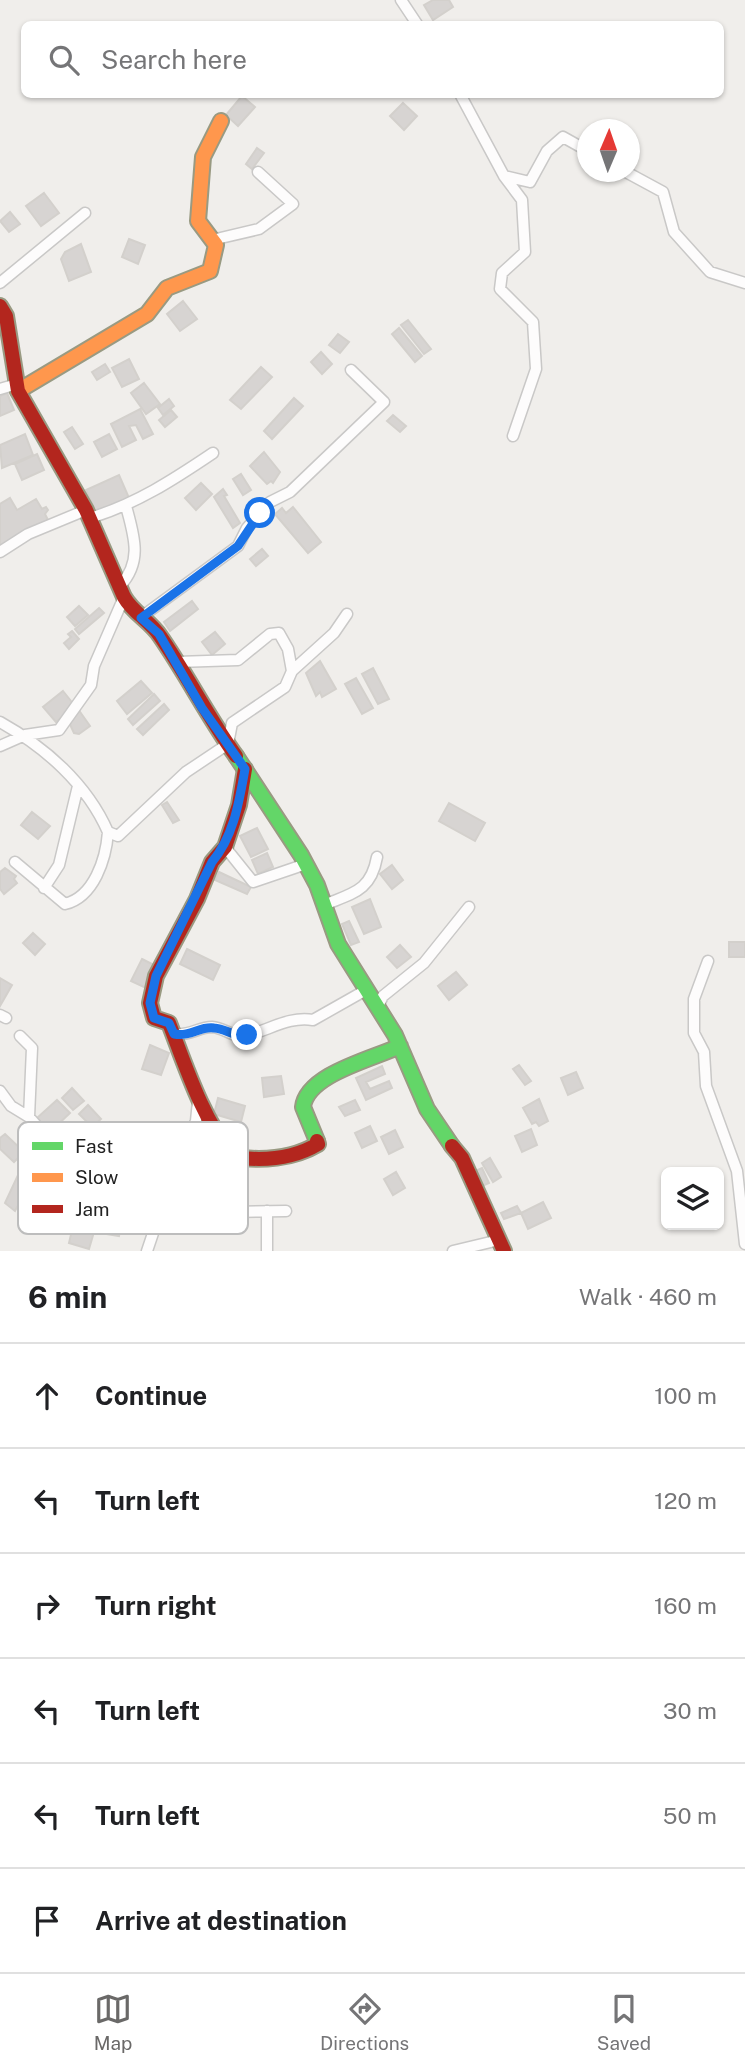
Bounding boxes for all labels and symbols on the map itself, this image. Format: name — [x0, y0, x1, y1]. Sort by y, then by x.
north arrow — [577, 119, 640, 182]
route start — [244, 497, 275, 528]
route end — [231, 1019, 262, 1050]
legend — [18, 1122, 248, 1234]
text: Fast — [75, 1135, 113, 1157]
text: Slow — [75, 1166, 119, 1188]
text: Jam — [75, 1198, 109, 1220]

